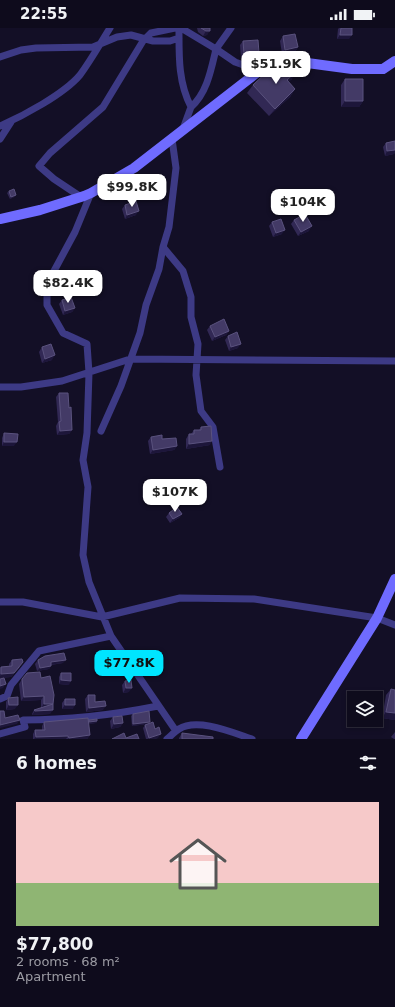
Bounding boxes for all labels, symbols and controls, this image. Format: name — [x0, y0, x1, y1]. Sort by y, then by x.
text: 22:55 — [20, 5, 68, 23]
pin: $51.9K — [243, 51, 309, 85]
text: $51.9K — [250, 56, 302, 71]
pin: $99.8K — [99, 174, 165, 208]
text: $99.8K — [106, 179, 158, 194]
pin: $104K — [275, 189, 331, 223]
text: $104K — [280, 194, 326, 209]
pin: $82.4K — [35, 270, 101, 304]
text: $82.4K — [42, 275, 94, 290]
pin: $107K — [147, 479, 203, 513]
text: $107K — [152, 484, 198, 499]
pin: $77.8K — [96, 650, 162, 684]
text: $77.8K — [103, 655, 155, 670]
map controls — [347, 691, 383, 727]
button: layers — [347, 691, 383, 727]
icon: filters — [357, 752, 379, 774]
text: 6 homes — [16, 753, 97, 773]
icon: home — [162, 828, 234, 900]
text: $77,800 — [16, 934, 93, 954]
text: 2 rooms · 68 m² — [16, 954, 120, 969]
text: Apartment — [16, 969, 86, 984]

